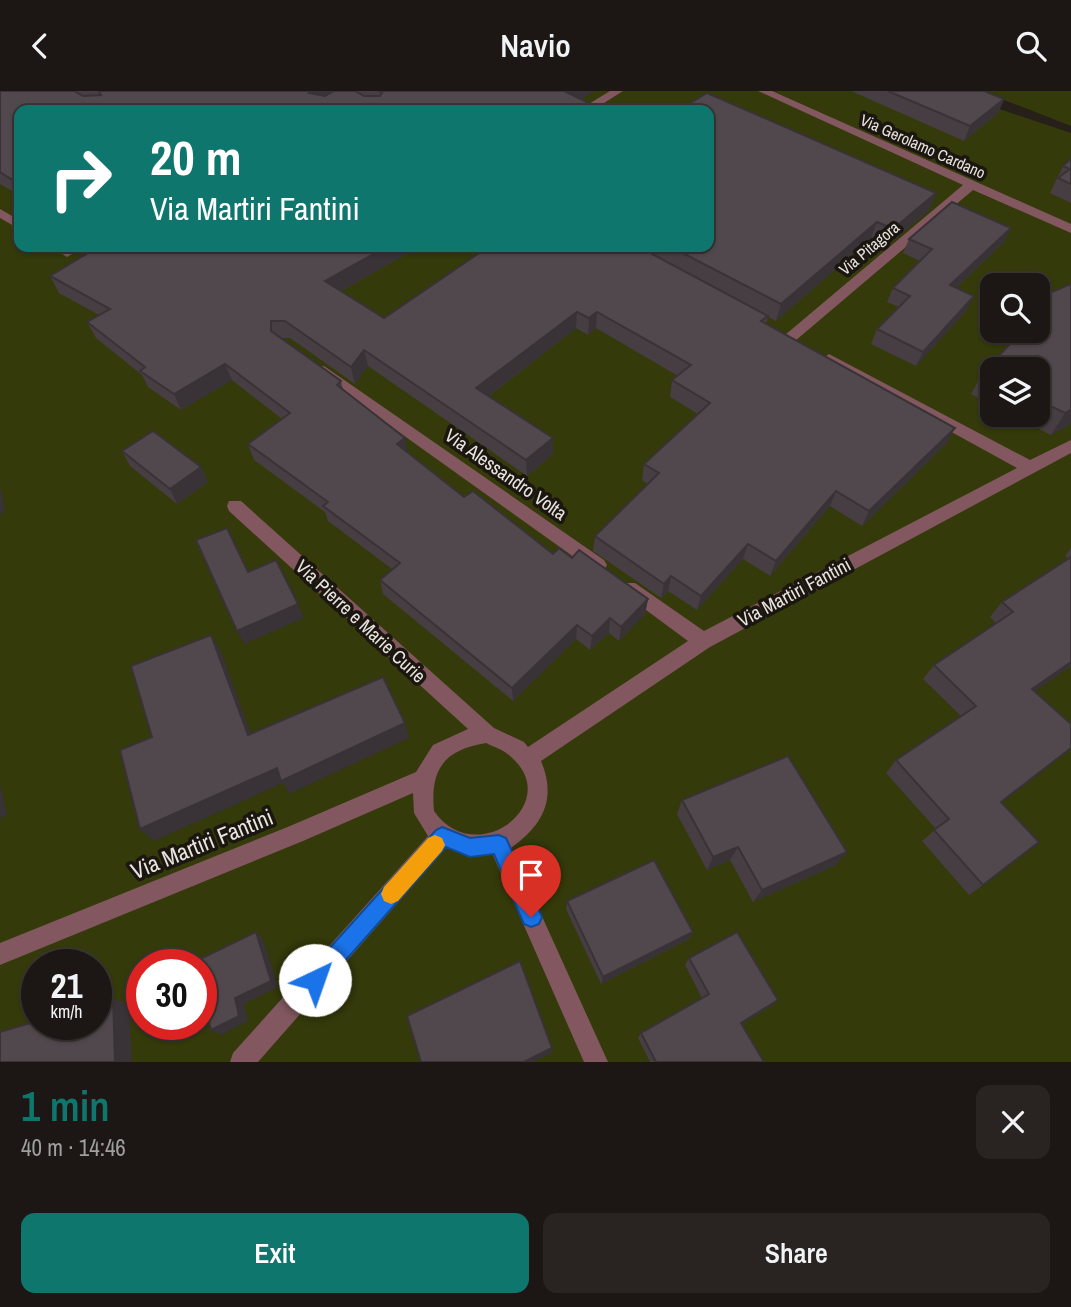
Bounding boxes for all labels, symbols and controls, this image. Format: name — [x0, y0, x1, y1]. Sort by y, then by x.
text: Navio — [500, 24, 571, 67]
icon: back — [21, 27, 59, 65]
icon: search — [1012, 27, 1050, 65]
street label: Via Gerolamo Cardano — [857, 109, 989, 183]
text: 20 m — [150, 124, 242, 190]
icon: right — [35, 133, 126, 224]
text: Via Martiri Fantini — [150, 187, 360, 230]
street label: Via Pitagora — [834, 216, 904, 280]
map controls — [980, 273, 1050, 427]
button: search — [980, 273, 1050, 343]
button: layers — [980, 357, 1050, 427]
street label: Via Alessandro Volta — [440, 422, 573, 526]
street label: Via Martiri Fantini — [733, 551, 855, 633]
street label: Via Pierre e Marie Curie — [290, 554, 432, 688]
street label: Via Martiri Fantini — [126, 801, 278, 886]
pin — [501, 845, 561, 917]
icon: arrive — [512, 856, 550, 894]
position arrow — [278, 943, 352, 1017]
speed limit sign: 30 — [126, 949, 217, 1040]
text: 21 — [51, 962, 82, 1009]
text: km/h — [51, 999, 83, 1024]
text: 1 min — [21, 1078, 110, 1134]
button: close — [976, 1085, 1050, 1159]
text: 40 m · 14:46 — [21, 1132, 126, 1163]
button: Exit — [21, 1213, 529, 1293]
button: Share — [543, 1213, 1050, 1293]

